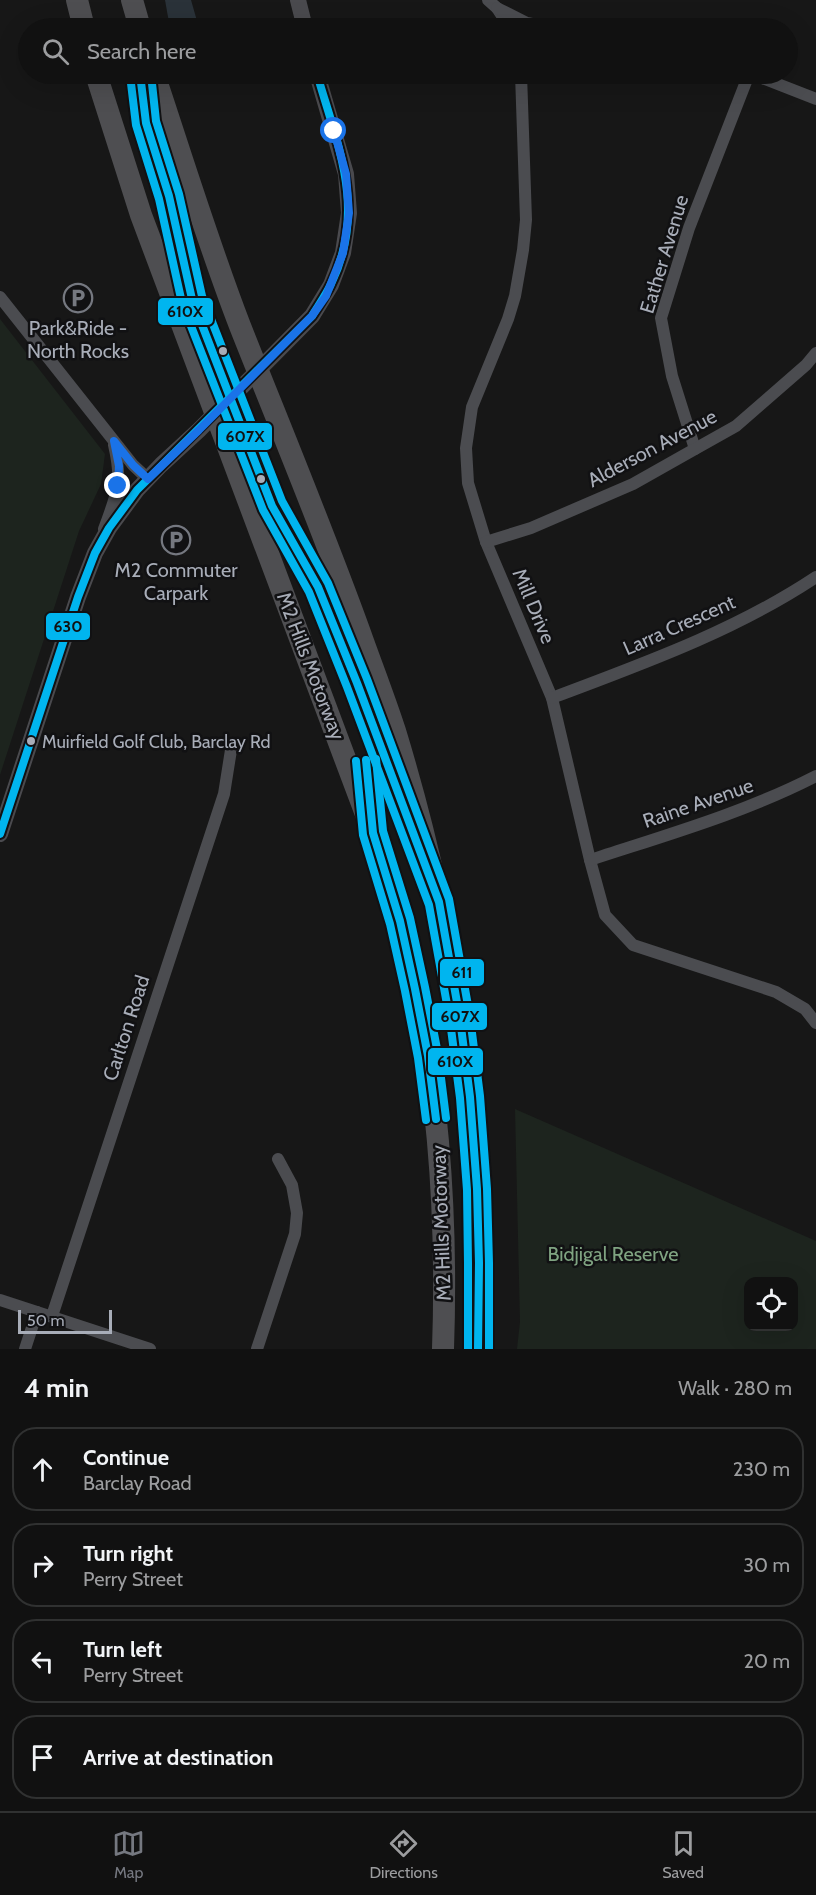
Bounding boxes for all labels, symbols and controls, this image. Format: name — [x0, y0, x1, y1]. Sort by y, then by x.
search box — [18, 18, 798, 84]
icon: search — [39, 35, 72, 68]
text: Search here — [87, 38, 196, 65]
route start — [320, 117, 346, 143]
street label: Eather Avenue — [635, 192, 693, 316]
parking icon: Park&Ride - North Rocks — [62, 282, 94, 314]
line badge: 610X — [157, 297, 214, 326]
text: 610X — [167, 302, 204, 321]
place label: Park&Ride - North Rocks — [27, 316, 129, 363]
unlabelled marker — [217, 345, 229, 357]
street label: Alderson Avenue — [583, 404, 721, 492]
line badge: 607X — [217, 422, 273, 451]
text: 607X — [226, 427, 265, 446]
route end — [104, 472, 130, 498]
unlabelled marker — [255, 473, 267, 485]
parking icon: M2 Commuter Carpark — [160, 524, 192, 556]
place label: M2 Commuter Carpark — [114, 558, 238, 605]
street label: Mill Drive — [508, 565, 560, 647]
street label: M2 Hills Motorway — [272, 589, 350, 743]
street label: Larra Crescent — [619, 590, 739, 660]
line badge: 630 — [45, 612, 91, 641]
text: 630 — [54, 617, 82, 636]
place label: Muirfield Golf Club, Barclay Rd — [42, 731, 270, 753]
marker: Muirfield Golf Club, Barclay Rd — [25, 735, 37, 747]
street label: Raine Avenue — [640, 773, 756, 833]
line badge: 611 — [439, 958, 485, 987]
text: 611 — [452, 963, 472, 982]
street label: Carlton Road — [98, 972, 154, 1084]
line badge: 607X — [431, 1002, 488, 1031]
text: 607X — [441, 1007, 480, 1026]
line badge: 610X — [427, 1047, 484, 1076]
text: 610X — [437, 1052, 474, 1071]
street label: M2 Hills Motorway — [426, 1145, 456, 1301]
park label: Bidjigal Reserve — [547, 1242, 679, 1266]
map controls — [744, 1277, 798, 1331]
button: locate — [744, 1277, 798, 1331]
scale bar — [18, 1307, 112, 1334]
text: 50 m — [27, 1311, 64, 1330]
text: 4 min — [24, 1372, 89, 1404]
text: Walk · 280 m — [678, 1376, 792, 1400]
text: Continue — [83, 1444, 169, 1471]
icon: ahead — [26, 1453, 59, 1486]
text: 230 m — [733, 1457, 790, 1481]
text: Barclay Road — [83, 1471, 192, 1495]
text: Turn right — [83, 1540, 173, 1567]
icon: right — [26, 1549, 59, 1582]
text: 30 m — [743, 1553, 790, 1577]
text: Perry Street — [83, 1567, 183, 1591]
text: Turn left — [83, 1636, 162, 1663]
icon: left — [26, 1645, 59, 1678]
text: 20 m — [744, 1649, 790, 1673]
text: Perry Street — [83, 1663, 183, 1687]
icon: arrive — [26, 1741, 59, 1774]
text: Arrive at destination — [83, 1744, 273, 1771]
tab: Map — [112, 1827, 145, 1882]
tab: Directions — [370, 1827, 438, 1882]
tab: Saved — [662, 1827, 704, 1882]

